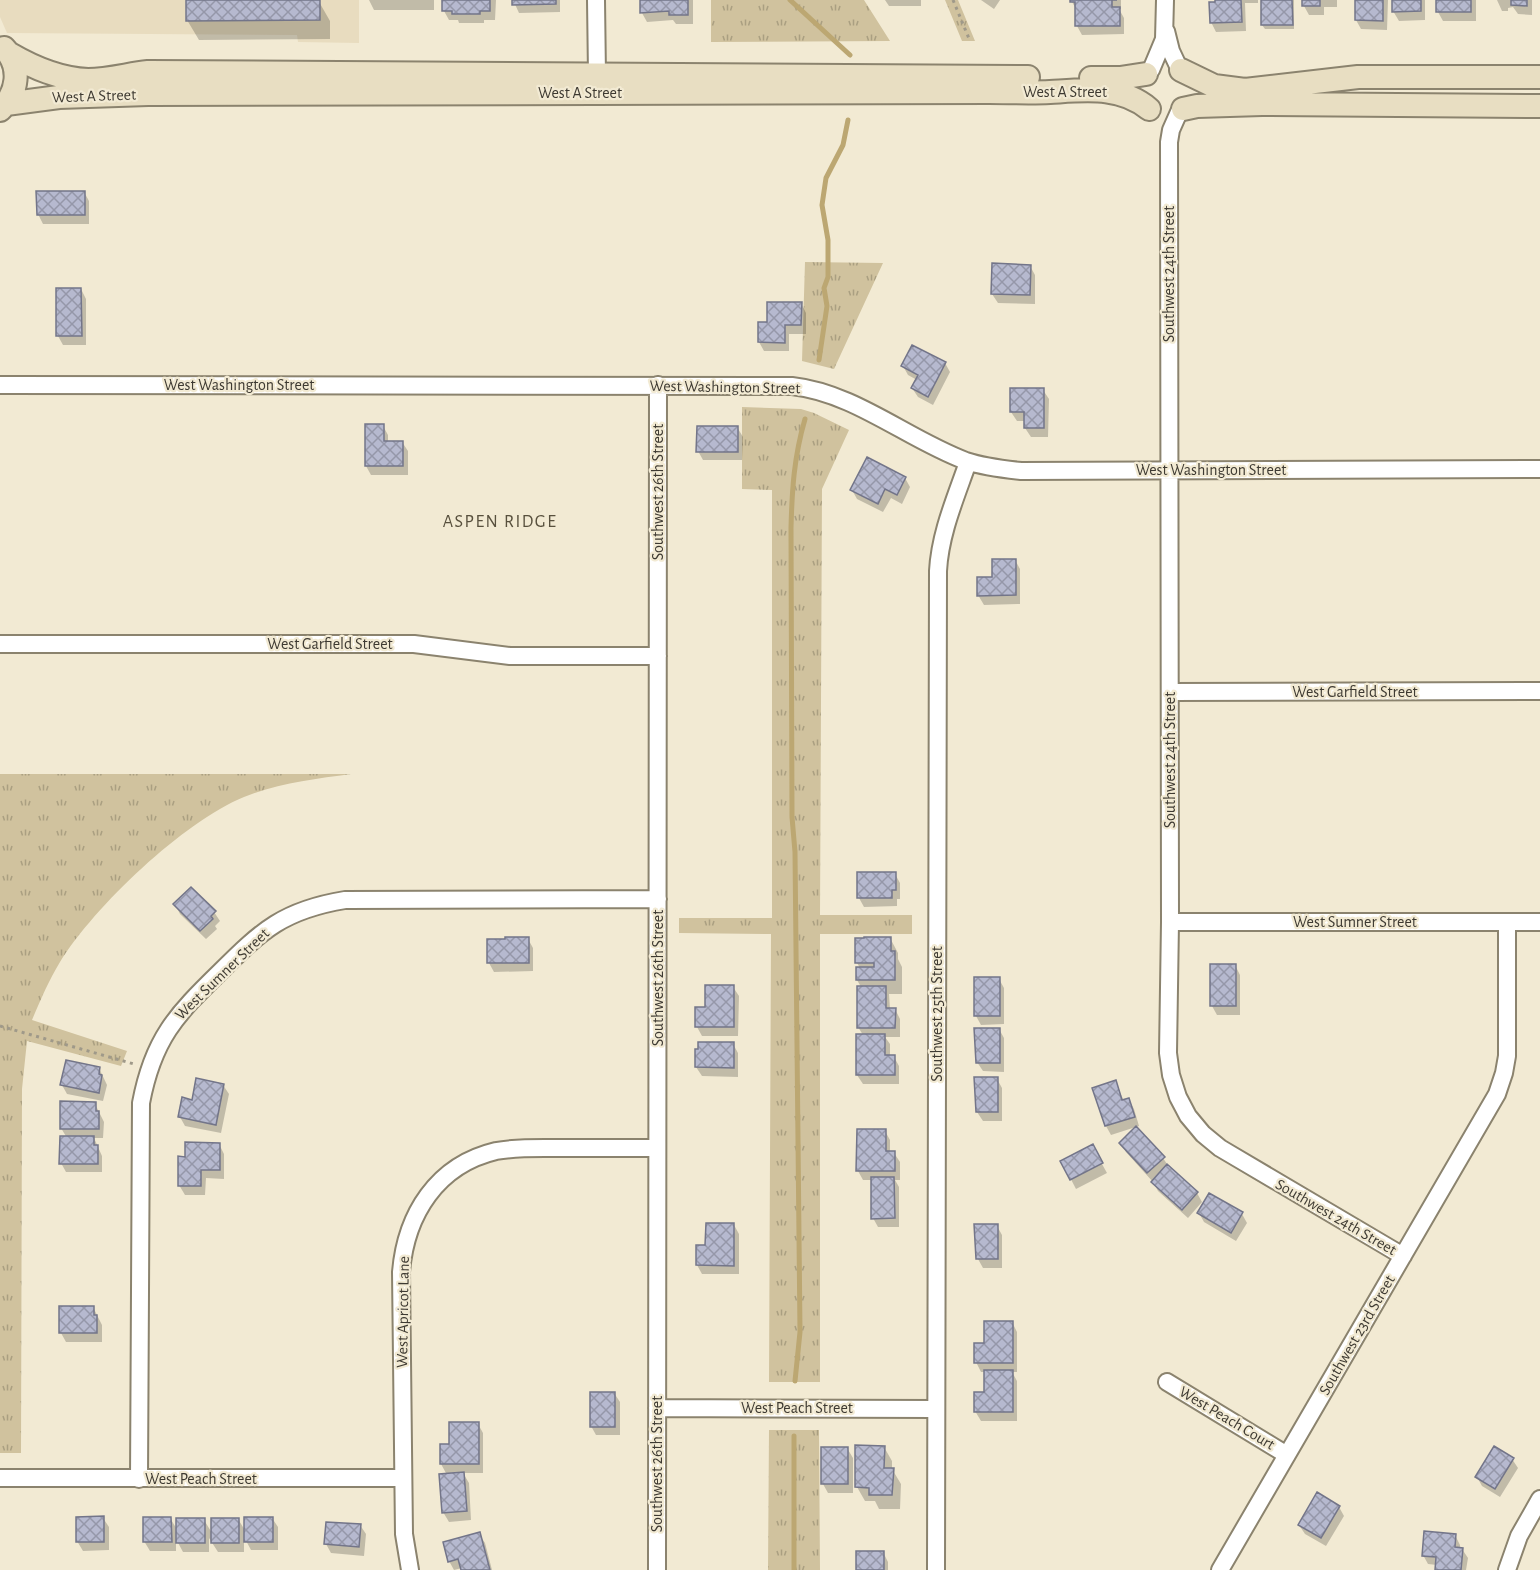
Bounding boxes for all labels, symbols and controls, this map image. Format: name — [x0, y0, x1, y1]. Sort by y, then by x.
street label: West A Street — [1023, 84, 1107, 100]
street label: West A Street — [538, 85, 622, 101]
street label: West A Street — [52, 87, 136, 105]
street label: Southwest 24th Street — [1161, 206, 1177, 342]
street label: West Washington Street — [164, 377, 314, 393]
street label: West Washington Street — [649, 378, 801, 396]
street label: Southwest 26th Street — [650, 424, 666, 560]
street label: West Washington Street — [1136, 462, 1286, 478]
district label: ASPEN RIDGE — [443, 513, 557, 531]
street label: West Garfield Street — [267, 636, 393, 652]
street label: West Garfield Street — [1292, 684, 1418, 700]
street label: Southwest 24th Street — [1162, 692, 1178, 828]
street label: Southwest 26th Street — [650, 910, 666, 1046]
street label: West Sumner Street — [1293, 914, 1417, 930]
street label: West Sumner Street — [172, 925, 272, 1023]
street label: Southwest 25th Street — [929, 946, 945, 1082]
street label: Southwest 24th Street — [1273, 1176, 1399, 1258]
street label: West Apricot Lane — [394, 1256, 412, 1368]
street label: Southwest 23rd Street — [1316, 1272, 1398, 1398]
street label: West Peach Court — [1176, 1383, 1278, 1453]
street label: Southwest 26th Street — [649, 1396, 665, 1532]
street label: West Peach Street — [741, 1400, 853, 1416]
street label: West Peach Street — [145, 1471, 257, 1487]

